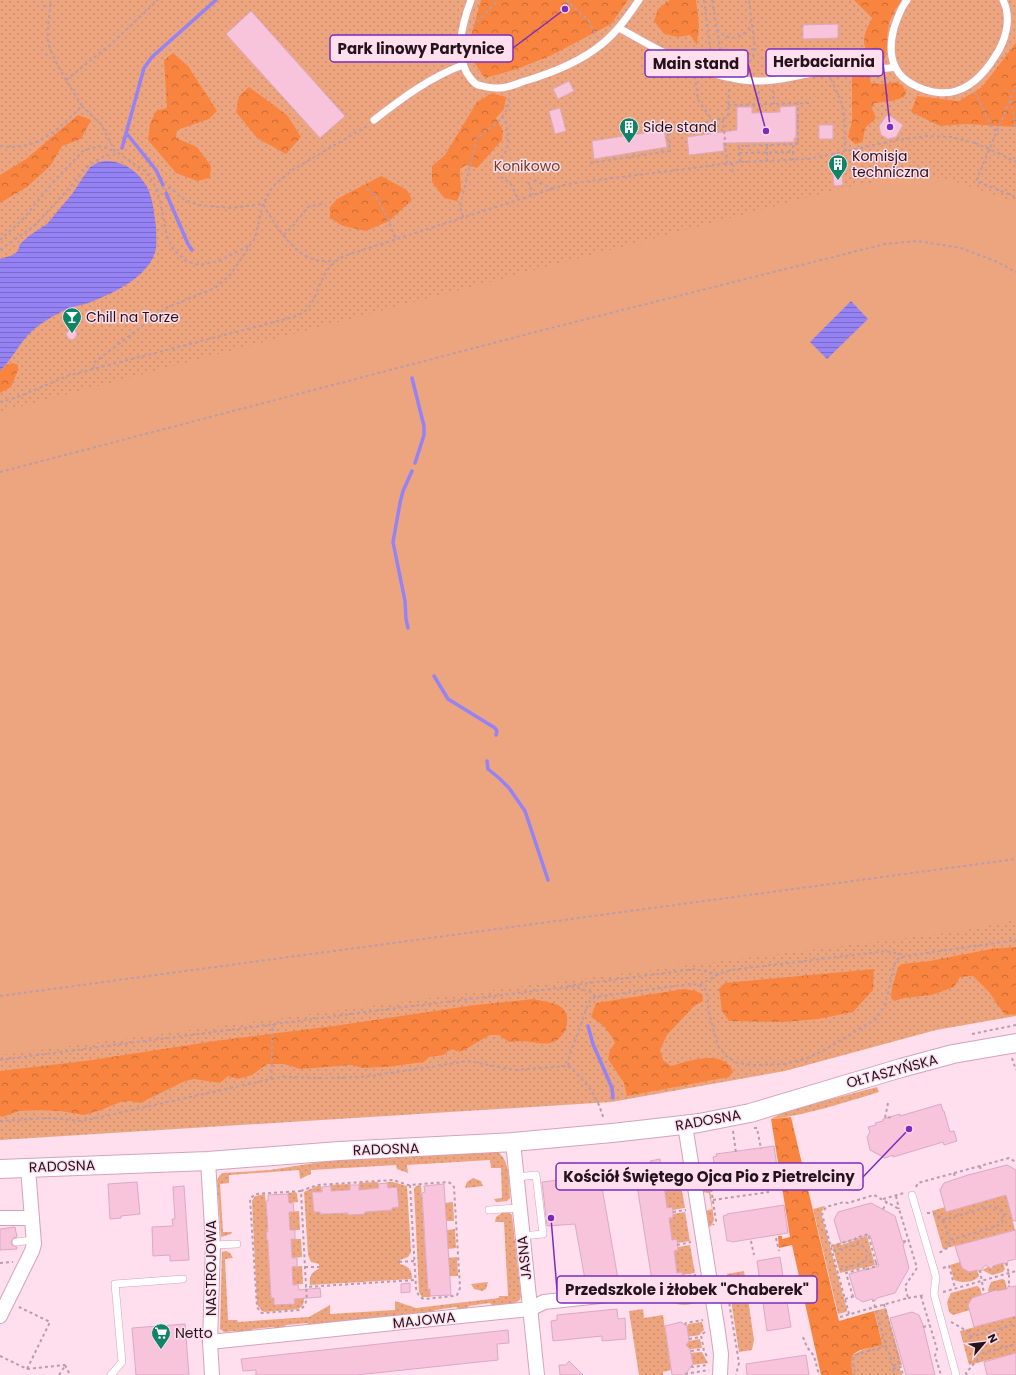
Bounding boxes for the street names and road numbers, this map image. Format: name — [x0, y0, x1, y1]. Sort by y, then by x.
street label: OŁTASZYŃSKA — [844, 1049, 940, 1093]
street label: RADOSNA — [674, 1104, 742, 1136]
street label: RADOSNA — [352, 1138, 420, 1160]
street label: RADOSNA — [28, 1155, 96, 1177]
street label: NASTROJOWA — [201, 1220, 221, 1316]
street label: JASNA — [512, 1235, 536, 1281]
street label: MAJOWA — [392, 1307, 456, 1333]

